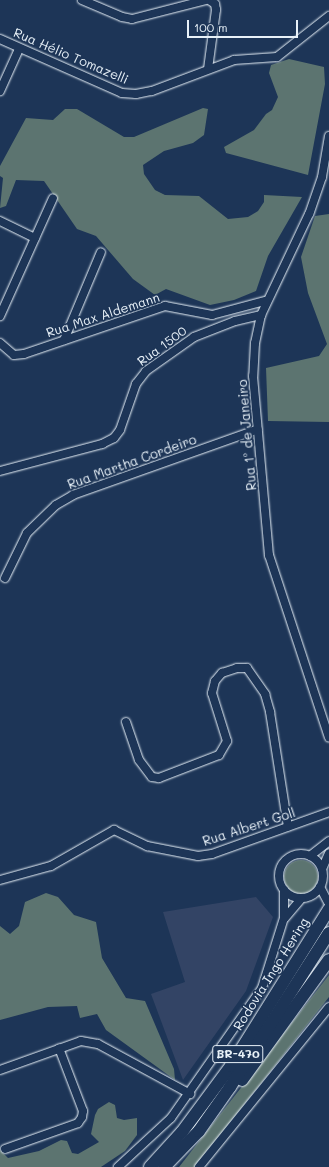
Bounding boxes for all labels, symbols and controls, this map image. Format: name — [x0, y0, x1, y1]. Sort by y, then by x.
scale bar — [189, 12, 300, 38]
text: 100 m — [194, 19, 228, 35]
street label: Rua Hélio Tomazelli — [11, 25, 131, 87]
street label: Rua Max Aldemann — [44, 289, 162, 341]
street label: Rua 1500 — [134, 323, 190, 369]
street label: Rua 1º de Janeiro — [234, 379, 260, 491]
street label: Rua Martha Cordeiro — [65, 431, 199, 493]
street label: Rua Albert Goll — [201, 805, 297, 849]
street label: Rodovia Ingo Hering — [230, 915, 312, 1033]
road number: BR-470 — [212, 1044, 264, 1064]

